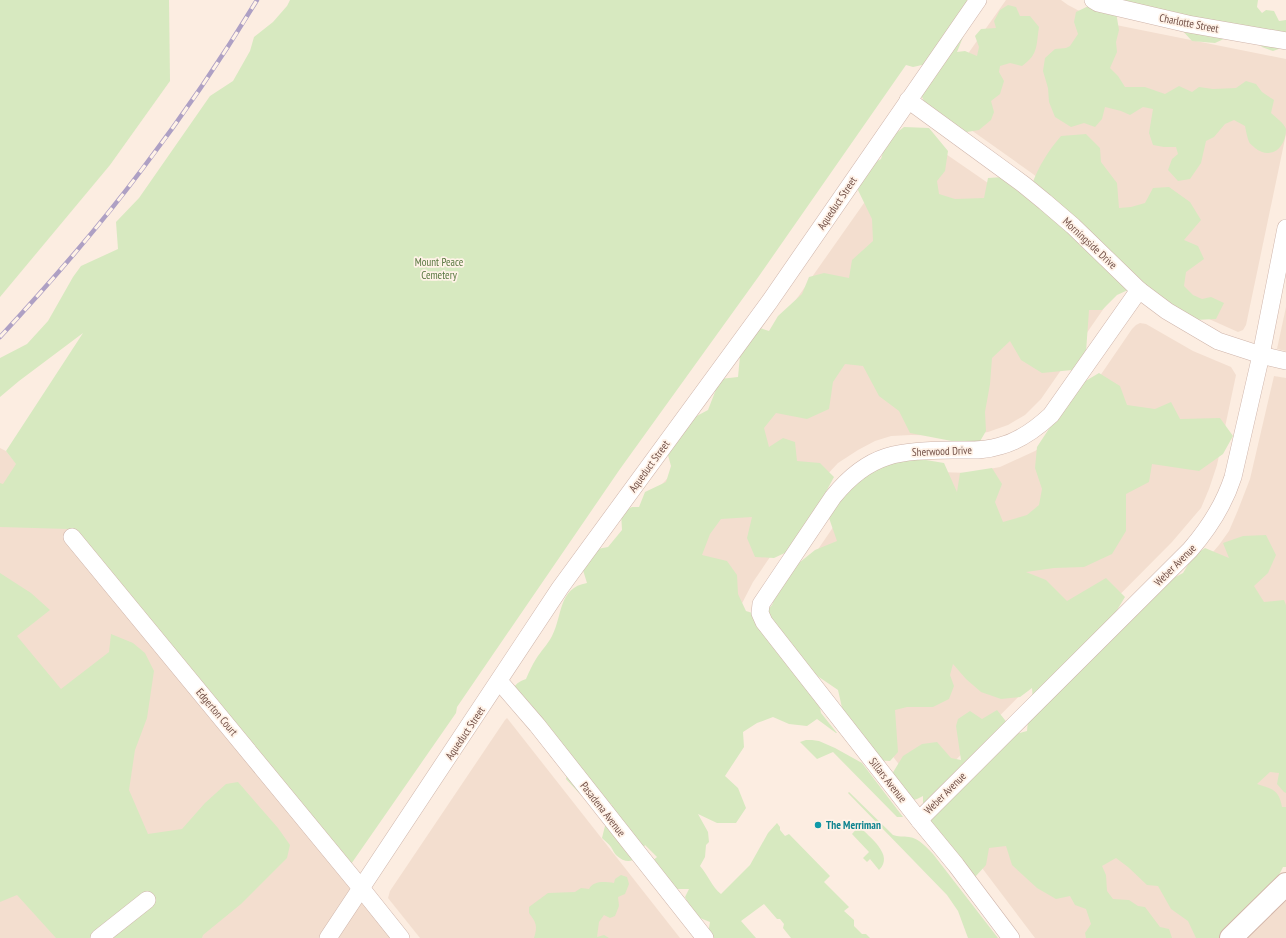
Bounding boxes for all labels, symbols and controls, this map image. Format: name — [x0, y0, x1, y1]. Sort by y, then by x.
street label: Charlotte Street — [1158, 10, 1220, 36]
street label: Aqueduct Street — [814, 174, 860, 232]
street label: Morningside Drive — [1060, 214, 1120, 272]
park label: Mount Peace Cemetery — [415, 255, 464, 282]
street label: Aqueduct Street — [625, 437, 673, 495]
street label: Sherwood Drive — [912, 443, 973, 459]
street label: Weber Avenue — [1151, 541, 1199, 589]
street label: Edgerton Court — [193, 685, 241, 739]
street label: Aqueduct Street — [442, 704, 488, 762]
street label: Sillars Avenue — [866, 755, 910, 806]
street label: Weber Avenue — [921, 769, 969, 817]
street label: Pasadena Avenue — [577, 779, 629, 840]
place label: The Merriman — [826, 818, 881, 832]
marker: The Merriman — [813, 820, 823, 830]

